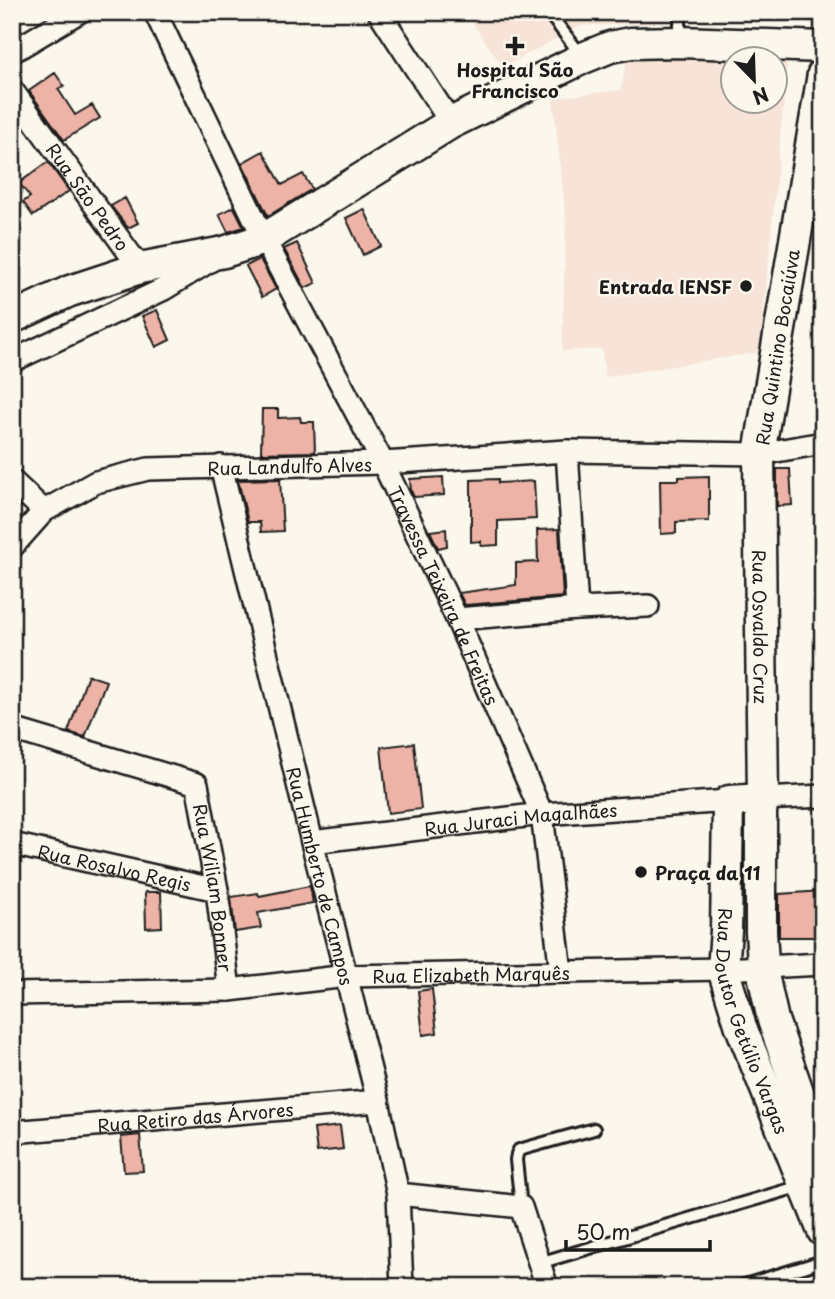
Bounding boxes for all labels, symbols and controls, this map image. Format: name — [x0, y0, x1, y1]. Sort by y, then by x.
marker: Hospital São Francisco — [505, 36, 525, 56]
north arrow — [720, 46, 790, 116]
place label: Hospital São Francisco — [457, 56, 574, 104]
text: N — [749, 81, 773, 112]
street label: Rua São Pedro — [40, 137, 137, 256]
street label: Rua Quintino Bocaiúva — [748, 247, 806, 447]
place label: Entrada IENSF — [599, 273, 732, 300]
marker: Entrada IENSF — [738, 278, 754, 294]
street label: Rua Landulfo Alves — [207, 450, 372, 481]
street label: Travessa Teixeira de Freitas — [382, 481, 506, 709]
street label: Rua Osvaldo Cruz — [747, 550, 775, 704]
street label: Rua Humberto de Campos — [281, 764, 361, 988]
street label: Rua Juraci Magalhães — [423, 795, 618, 842]
street label: Rua Wiliam Bonner — [187, 801, 240, 974]
street label: Rua Rosalvo Regis — [35, 837, 194, 897]
place label: Praça da 11 — [655, 859, 761, 886]
marker: Praça da 11 — [633, 864, 649, 880]
street label: Rua Doutor Getúlio Vargas — [709, 908, 796, 1138]
street label: Rua Elizabeth Marquês — [372, 958, 570, 989]
street label: Rua Retiro das Árvores — [96, 1095, 294, 1138]
scale bar — [566, 1208, 709, 1252]
text: 50 m — [576, 1215, 630, 1247]

